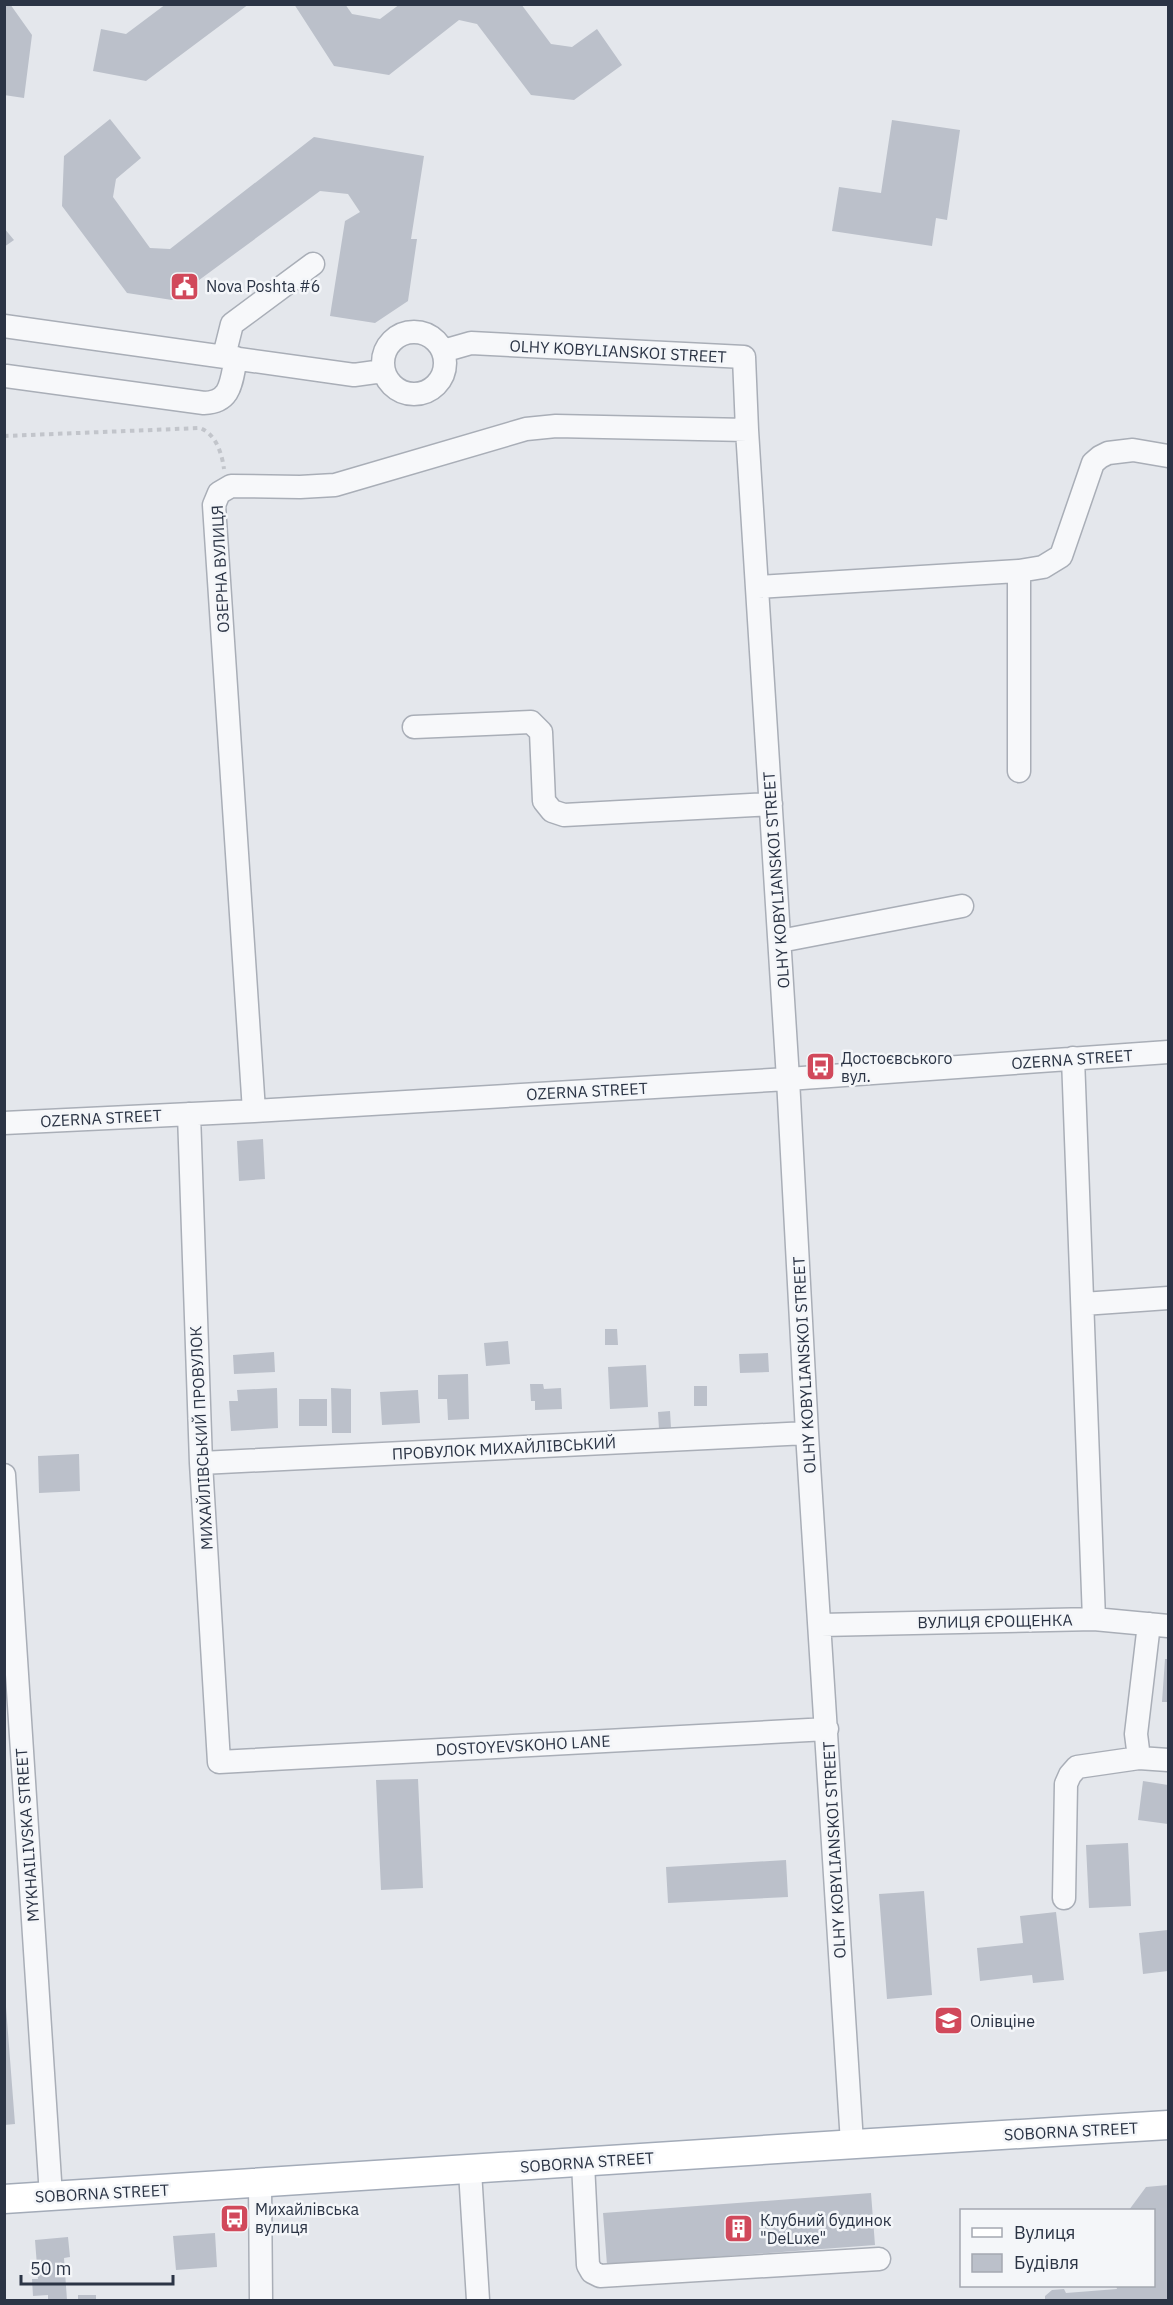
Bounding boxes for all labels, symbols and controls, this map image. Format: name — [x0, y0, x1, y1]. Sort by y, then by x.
public building icon: Nova Poshta #6 — [169, 270, 201, 302]
place label: Nova Poshta #6 — [206, 276, 320, 296]
street label: OLHY KOBYLIANSKOI STREET — [509, 335, 727, 367]
street label: ОЗЕРНА ВУЛИЦЯ — [207, 505, 233, 633]
street label: OLHY KOBYLIANSKOI STREET — [758, 771, 794, 989]
street label: OZERNA STREET — [1011, 1045, 1133, 1073]
place label: Достоєвського вул. — [841, 1048, 953, 1086]
bus stop icon: Достоєвського вул. — [804, 1051, 836, 1083]
street label: OZERNA STREET — [526, 1078, 648, 1104]
street label: OZERNA STREET — [40, 1105, 162, 1131]
street label: OLHY KOBYLIANSKOI STREET — [788, 1256, 820, 1474]
street label: МИХАЙЛІВСЬКИЙ ПРОВУЛОК — [185, 1325, 217, 1551]
street label: ПРОВУЛОК МИХАЙЛІВСЬКИЙ — [391, 1432, 617, 1464]
street label: ВУЛИЦЯ ЄРОЩЕНКА — [917, 1610, 1073, 1632]
street label: DOSTOYEVSKOHO LANE — [435, 1730, 611, 1760]
street label: OLHY KOBYLIANSKOI STREET — [818, 1741, 850, 1959]
street label: MYKHAILIVSKA STREET — [11, 1747, 43, 1923]
school or university icon: Олівціне — [933, 2005, 965, 2037]
place label: Олівціне — [970, 2011, 1035, 2031]
street label: SOBORNA STREET — [1003, 2117, 1139, 2145]
street label: SOBORNA STREET — [519, 2147, 655, 2177]
street label: SOBORNA STREET — [34, 2179, 170, 2207]
place label: Михайлівська вулиця — [255, 2199, 359, 2237]
bus stop icon: Михайлівська вулиця — [218, 2202, 250, 2234]
legend — [960, 2209, 1155, 2287]
place label: Клубний будинок "DeLuxe" — [760, 2210, 892, 2248]
building icon: Клубний будинок "DeLuxe" — [723, 2213, 755, 2245]
text: Вулиця — [1014, 2221, 1075, 2244]
scale bar — [21, 2248, 172, 2286]
text: Будівля — [1014, 2251, 1079, 2274]
text: 50 m — [30, 2257, 72, 2280]

